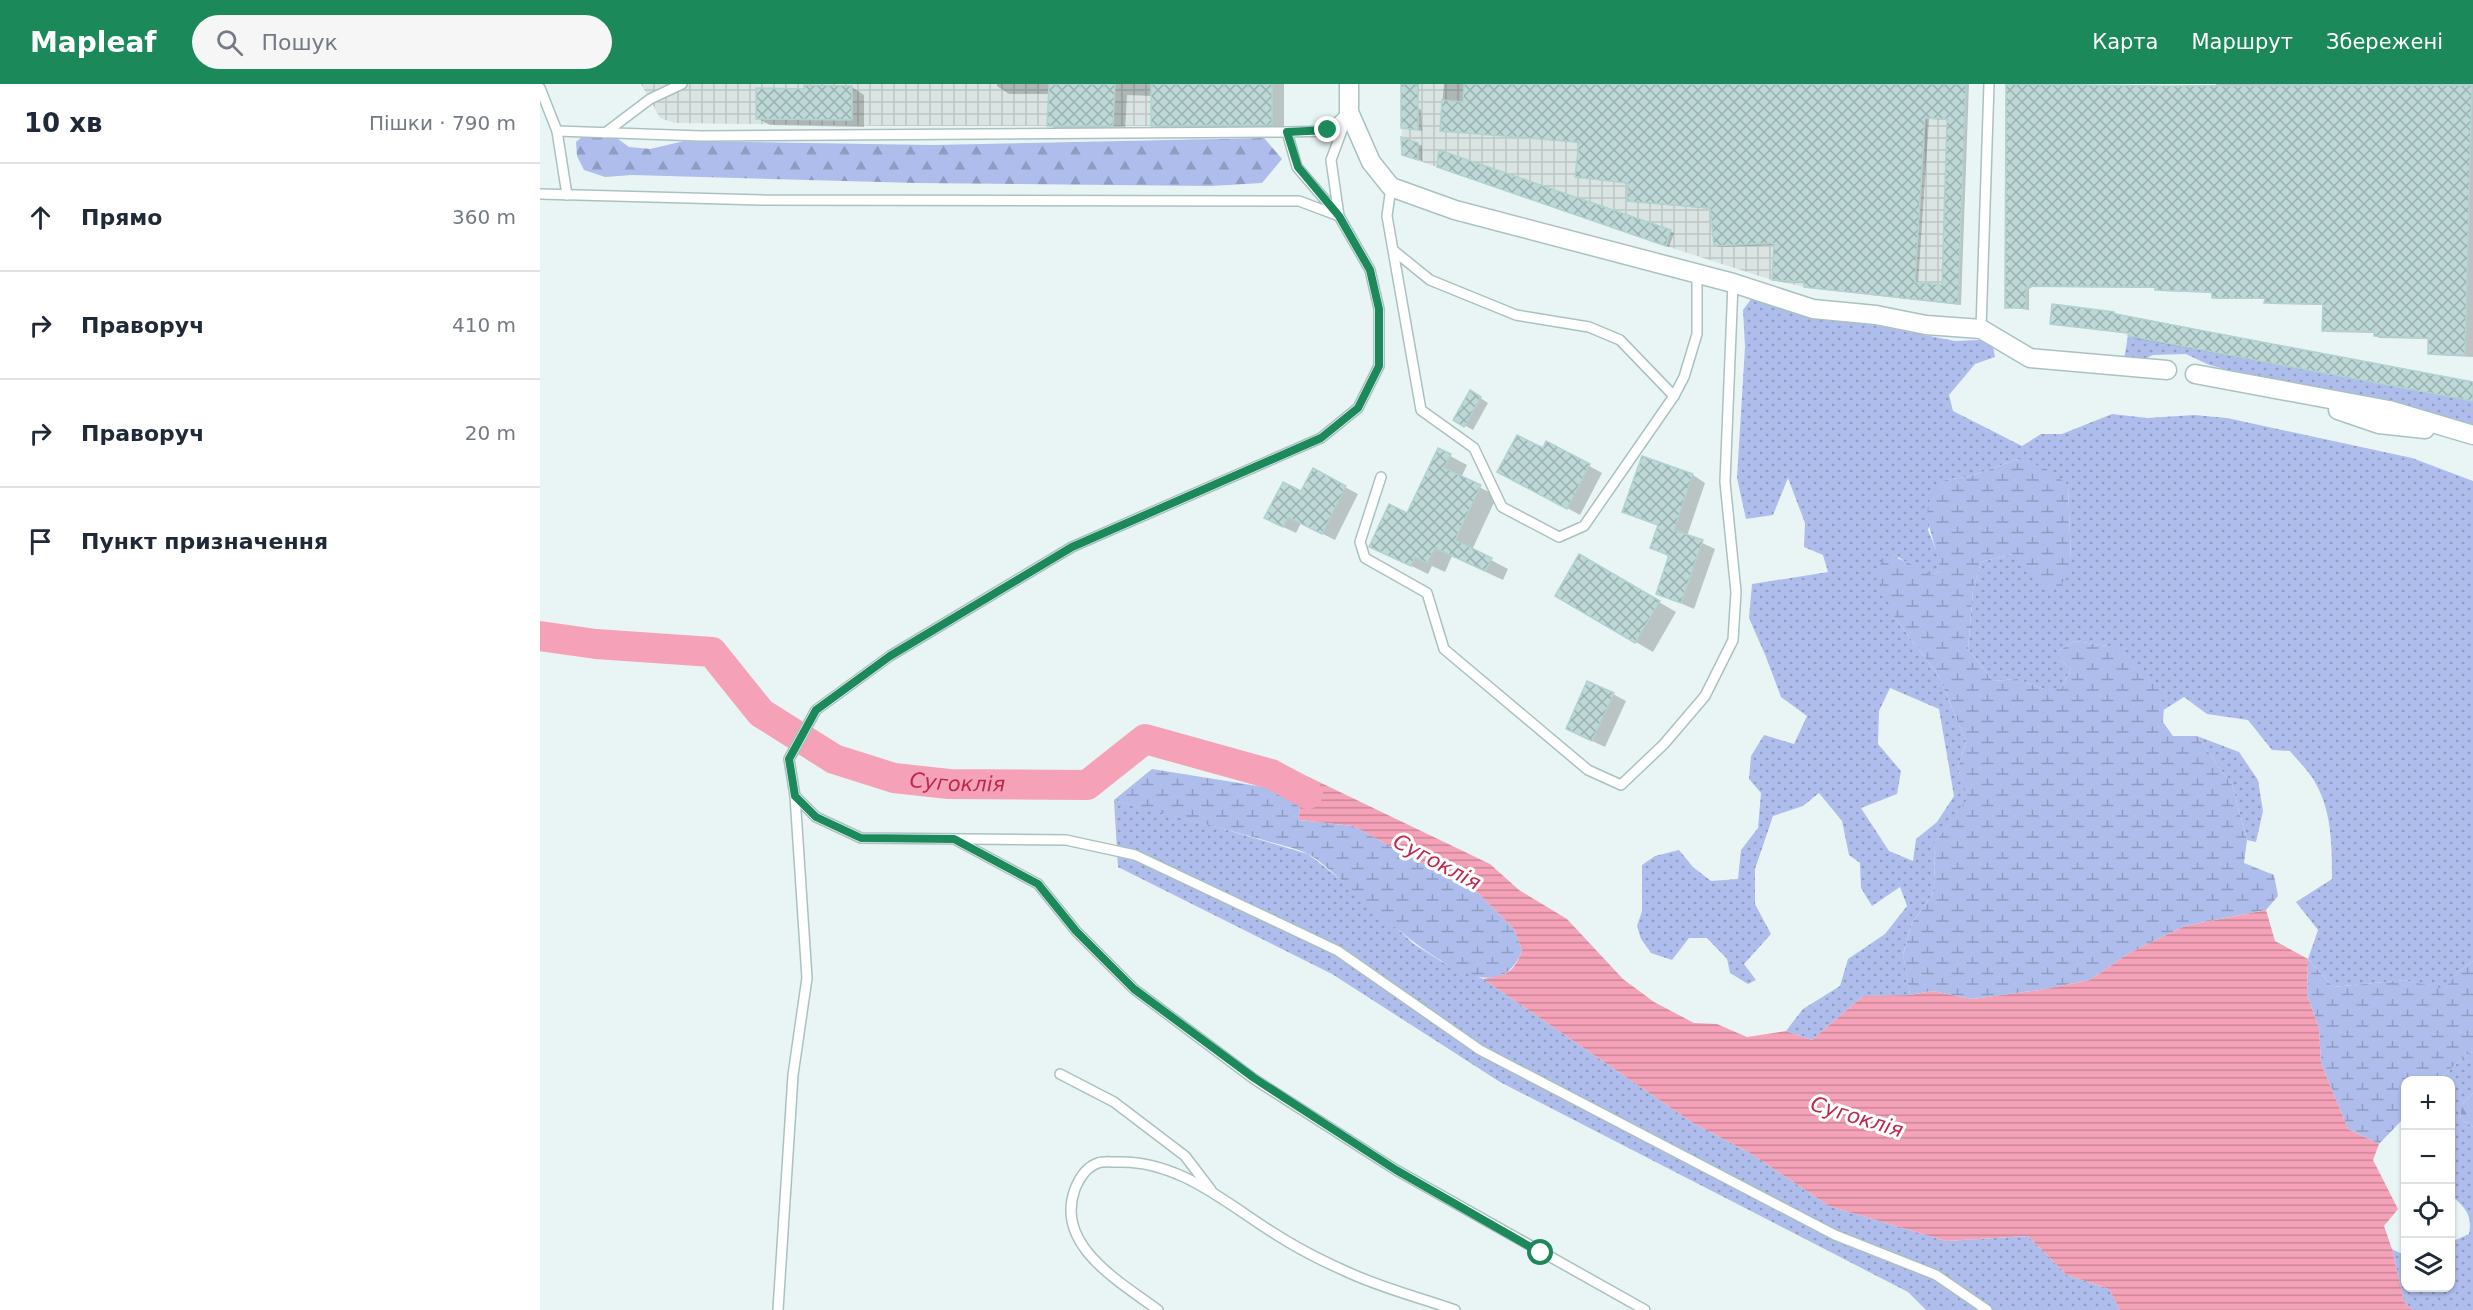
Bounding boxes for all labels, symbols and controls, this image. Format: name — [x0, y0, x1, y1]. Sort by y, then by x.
search box — [192, 15, 612, 69]
text: Mapleaf — [30, 26, 156, 59]
icon: search — [213, 26, 246, 59]
text: Пошук — [261, 30, 338, 55]
text: Карта — [2092, 30, 2158, 54]
text: Маршрут — [2191, 30, 2293, 54]
text: Збережені — [2326, 30, 2443, 54]
text: 10 хв — [24, 108, 102, 138]
text: Пішки · 790 m — [369, 111, 516, 135]
route end — [1314, 116, 1340, 142]
icon: ahead — [24, 201, 57, 234]
text: Прямо — [81, 205, 162, 230]
text: 360 m — [452, 205, 516, 229]
icon: right — [24, 309, 57, 342]
text: Праворуч — [81, 313, 204, 338]
text: 410 m — [452, 313, 516, 337]
icon: right — [24, 417, 57, 450]
text: Праворуч — [81, 421, 204, 446]
text: 20 m — [465, 421, 516, 445]
icon: arrive — [24, 525, 57, 558]
text: Пункт призначення — [81, 529, 328, 554]
water label: Сугоклія — [908, 768, 1005, 796]
water label: Сугоклія — [1389, 829, 1485, 895]
map controls — [2401, 1076, 2455, 1292]
button: + — [2401, 1076, 2455, 1130]
water label: Сугоклія — [1808, 1092, 1906, 1142]
button: − — [2401, 1130, 2455, 1184]
button: locate — [2401, 1184, 2455, 1238]
button: layers — [2401, 1238, 2455, 1292]
route start — [1527, 1239, 1553, 1265]

